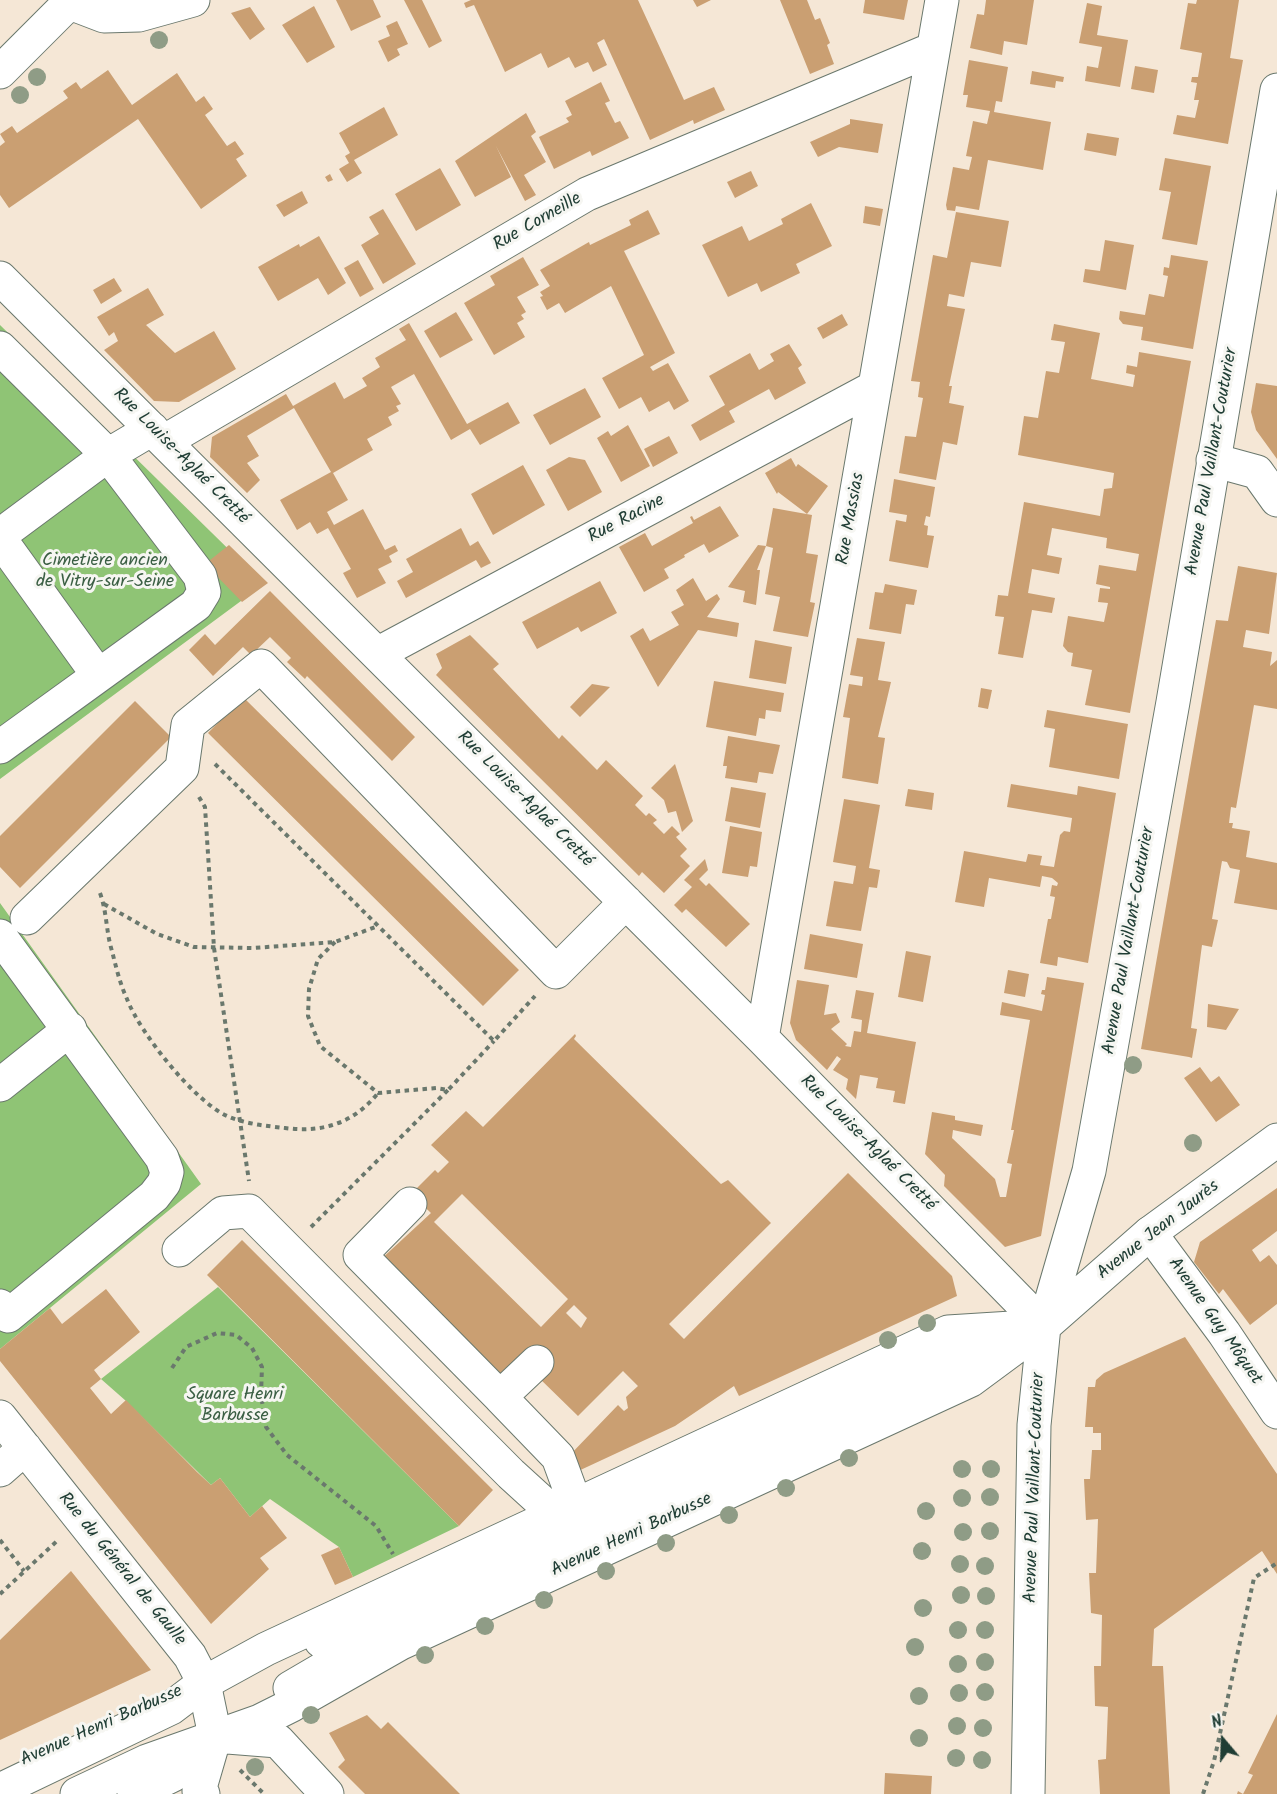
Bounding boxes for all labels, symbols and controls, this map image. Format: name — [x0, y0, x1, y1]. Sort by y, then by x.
street label: Rue Corneille — [490, 189, 586, 257]
street label: Avenue Paul Vaillant-Couturier — [1182, 347, 1244, 577]
street label: Rue Louise-Aglaé Cretté — [107, 384, 253, 530]
street label: Rue Massias — [833, 471, 871, 567]
street label: Rue Racine — [585, 491, 669, 549]
park label: Cimetière ancien de Vitry-sur-Seine — [36, 551, 174, 594]
street label: Rue Louise-Aglaé Cretté — [451, 727, 597, 873]
street label: Avenue Paul Vaillant-Couturier — [1099, 826, 1161, 1056]
street label: Rue Louise-Aglaé Cretté — [794, 1071, 940, 1217]
street label: Avenue Jean Jaurès — [1094, 1177, 1224, 1285]
street label: Avenue Guy Môquet — [1162, 1254, 1266, 1390]
street label: Avenue Paul Vaillant-Couturier — [1021, 1372, 1051, 1604]
park label: Square Henri Barbusse — [187, 1385, 283, 1428]
street label: Rue du Général de Gaulle — [52, 1489, 190, 1651]
street label: Avenue Henri Barbusse — [548, 1489, 716, 1583]
street label: Avenue Henri Barbusse — [18, 1682, 186, 1772]
text: N — [1208, 1709, 1226, 1736]
north arrow — [1193, 1710, 1253, 1770]

